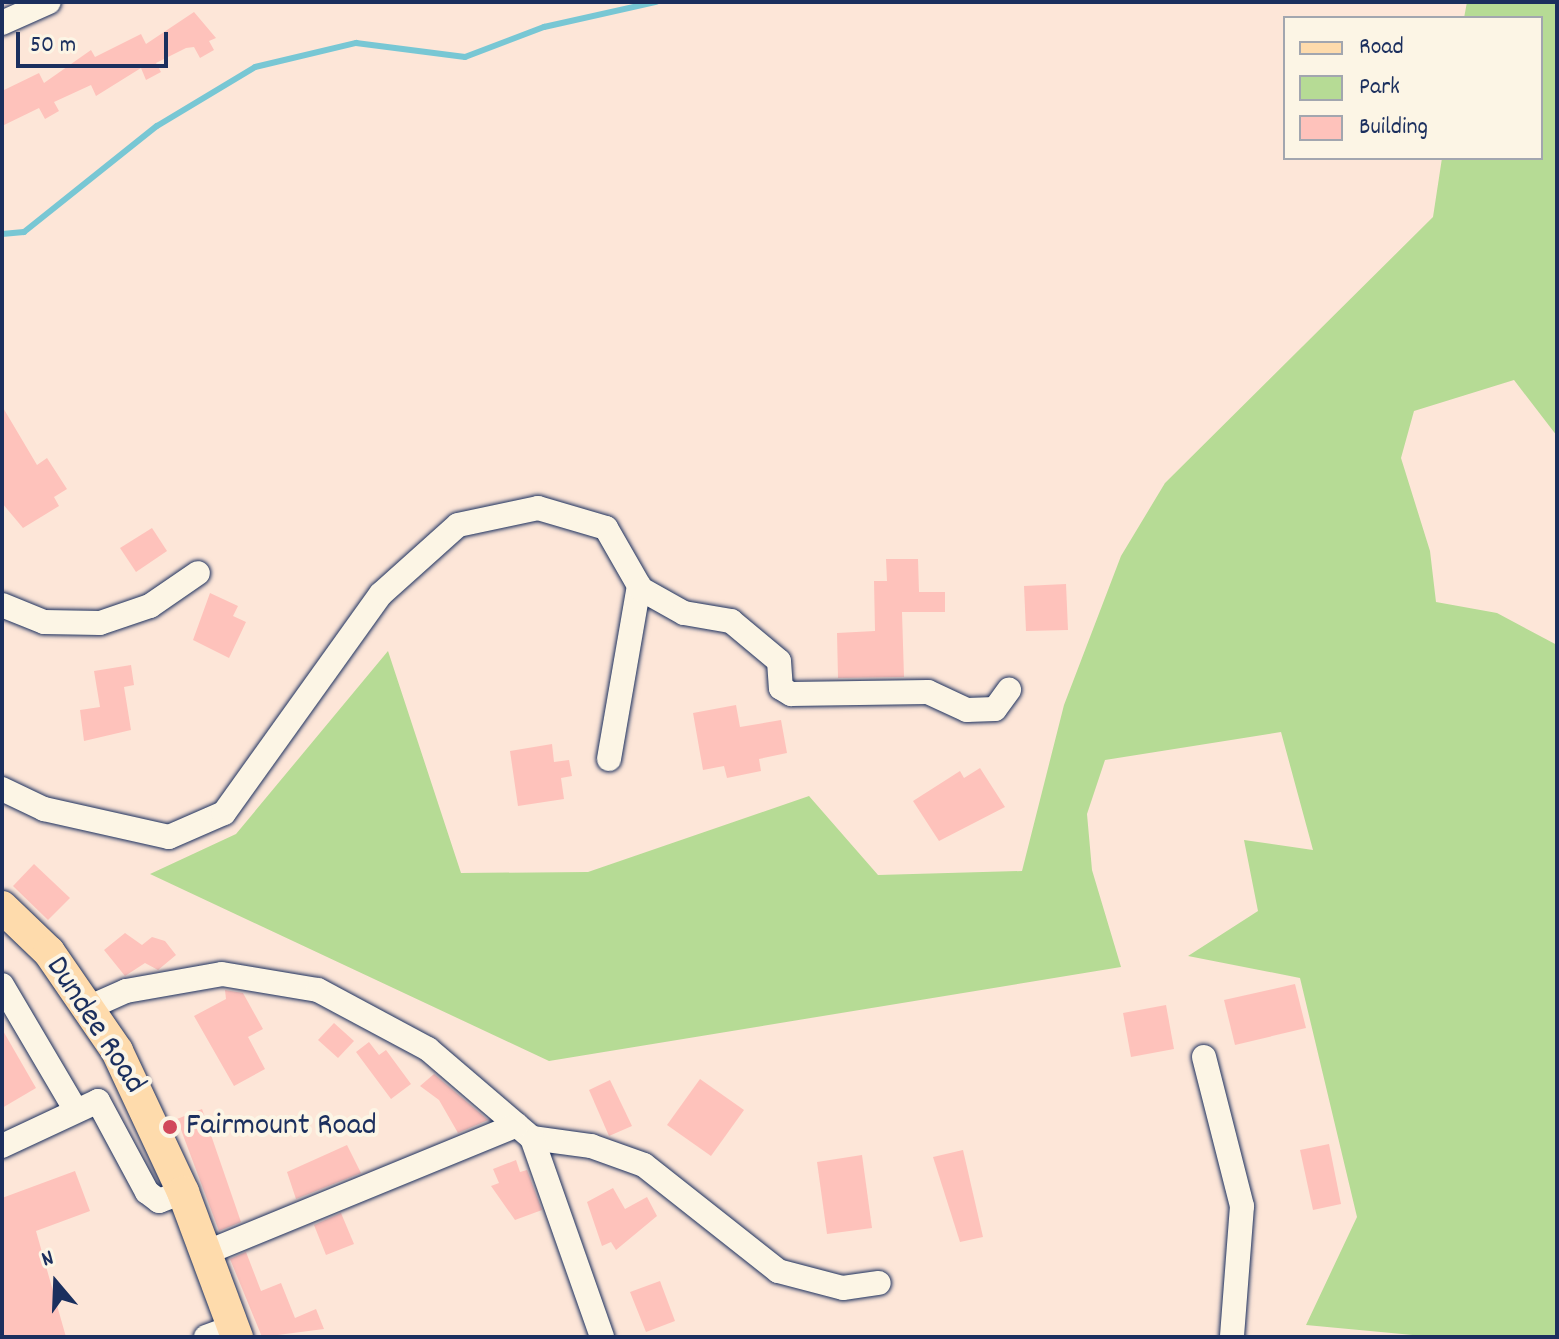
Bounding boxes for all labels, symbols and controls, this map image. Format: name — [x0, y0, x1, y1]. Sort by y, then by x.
scale bar — [20, 16, 172, 66]
legend — [1283, 16, 1543, 160]
text: 50 m — [30, 29, 76, 63]
text: Road — [1359, 31, 1404, 65]
text: Park — [1359, 71, 1400, 105]
text: Building — [1359, 111, 1428, 145]
street label: Dundee Road — [36, 950, 152, 1102]
place label: Fairmount Road — [186, 1108, 377, 1146]
marker: Fairmount Road — [161, 1118, 179, 1136]
north arrow — [16, 1243, 96, 1323]
text: N — [38, 1243, 58, 1276]

